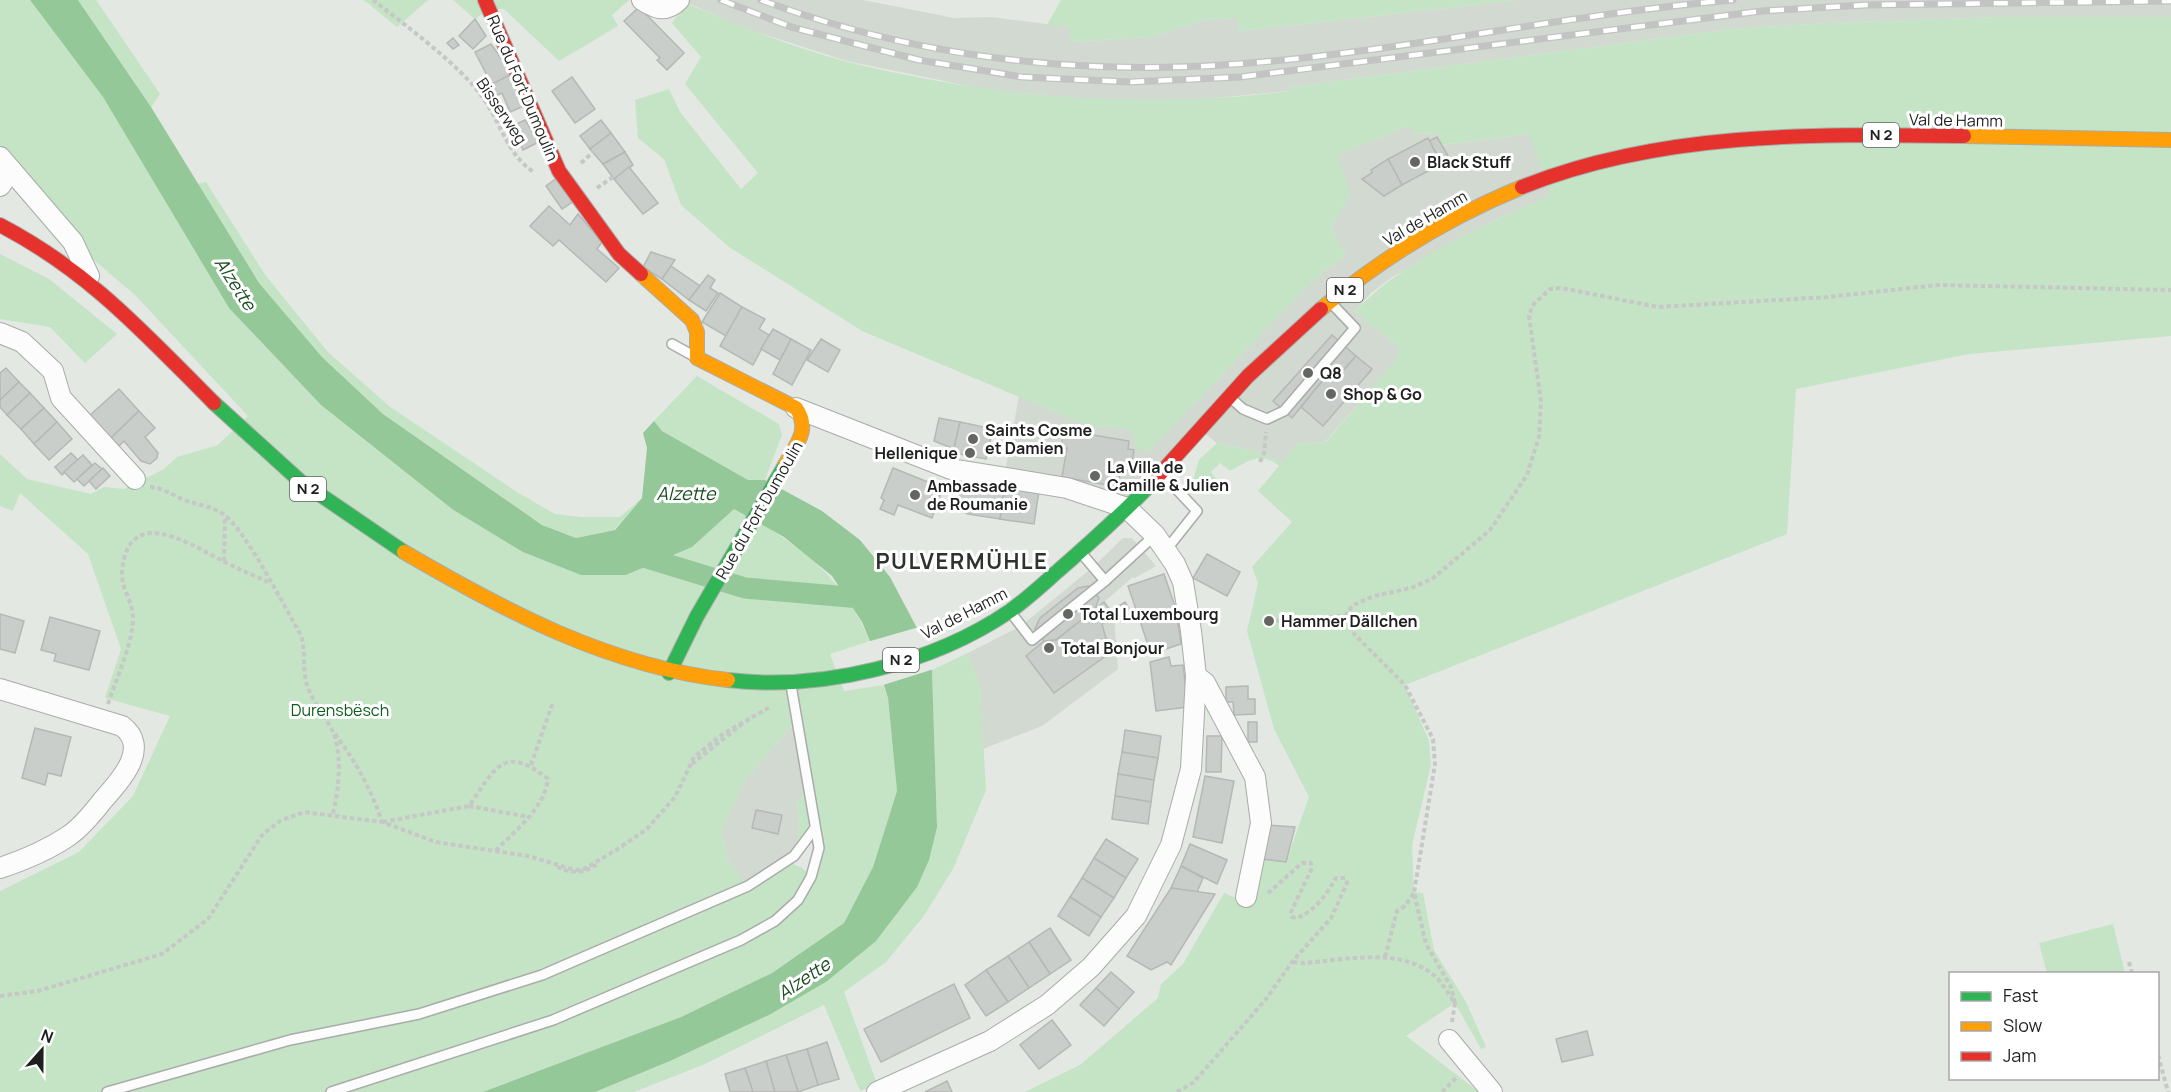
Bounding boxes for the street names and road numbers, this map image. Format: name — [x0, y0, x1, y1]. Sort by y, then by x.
street label: Rue du Fort Dumoulin — [482, 12, 564, 164]
street label: Bisserweg — [472, 73, 532, 149]
street label: Val de Hamm — [1909, 108, 2003, 132]
road number: N 2 — [1863, 123, 1899, 147]
street label: Val de Hamm — [1379, 185, 1471, 251]
road number: N 2 — [1327, 278, 1363, 302]
street label: Rue du Fort Dumoulin — [710, 437, 808, 583]
road number: N 2 — [290, 477, 326, 501]
street label: Val de Hamm — [917, 582, 1011, 644]
road number: N 2 — [883, 648, 919, 672]

